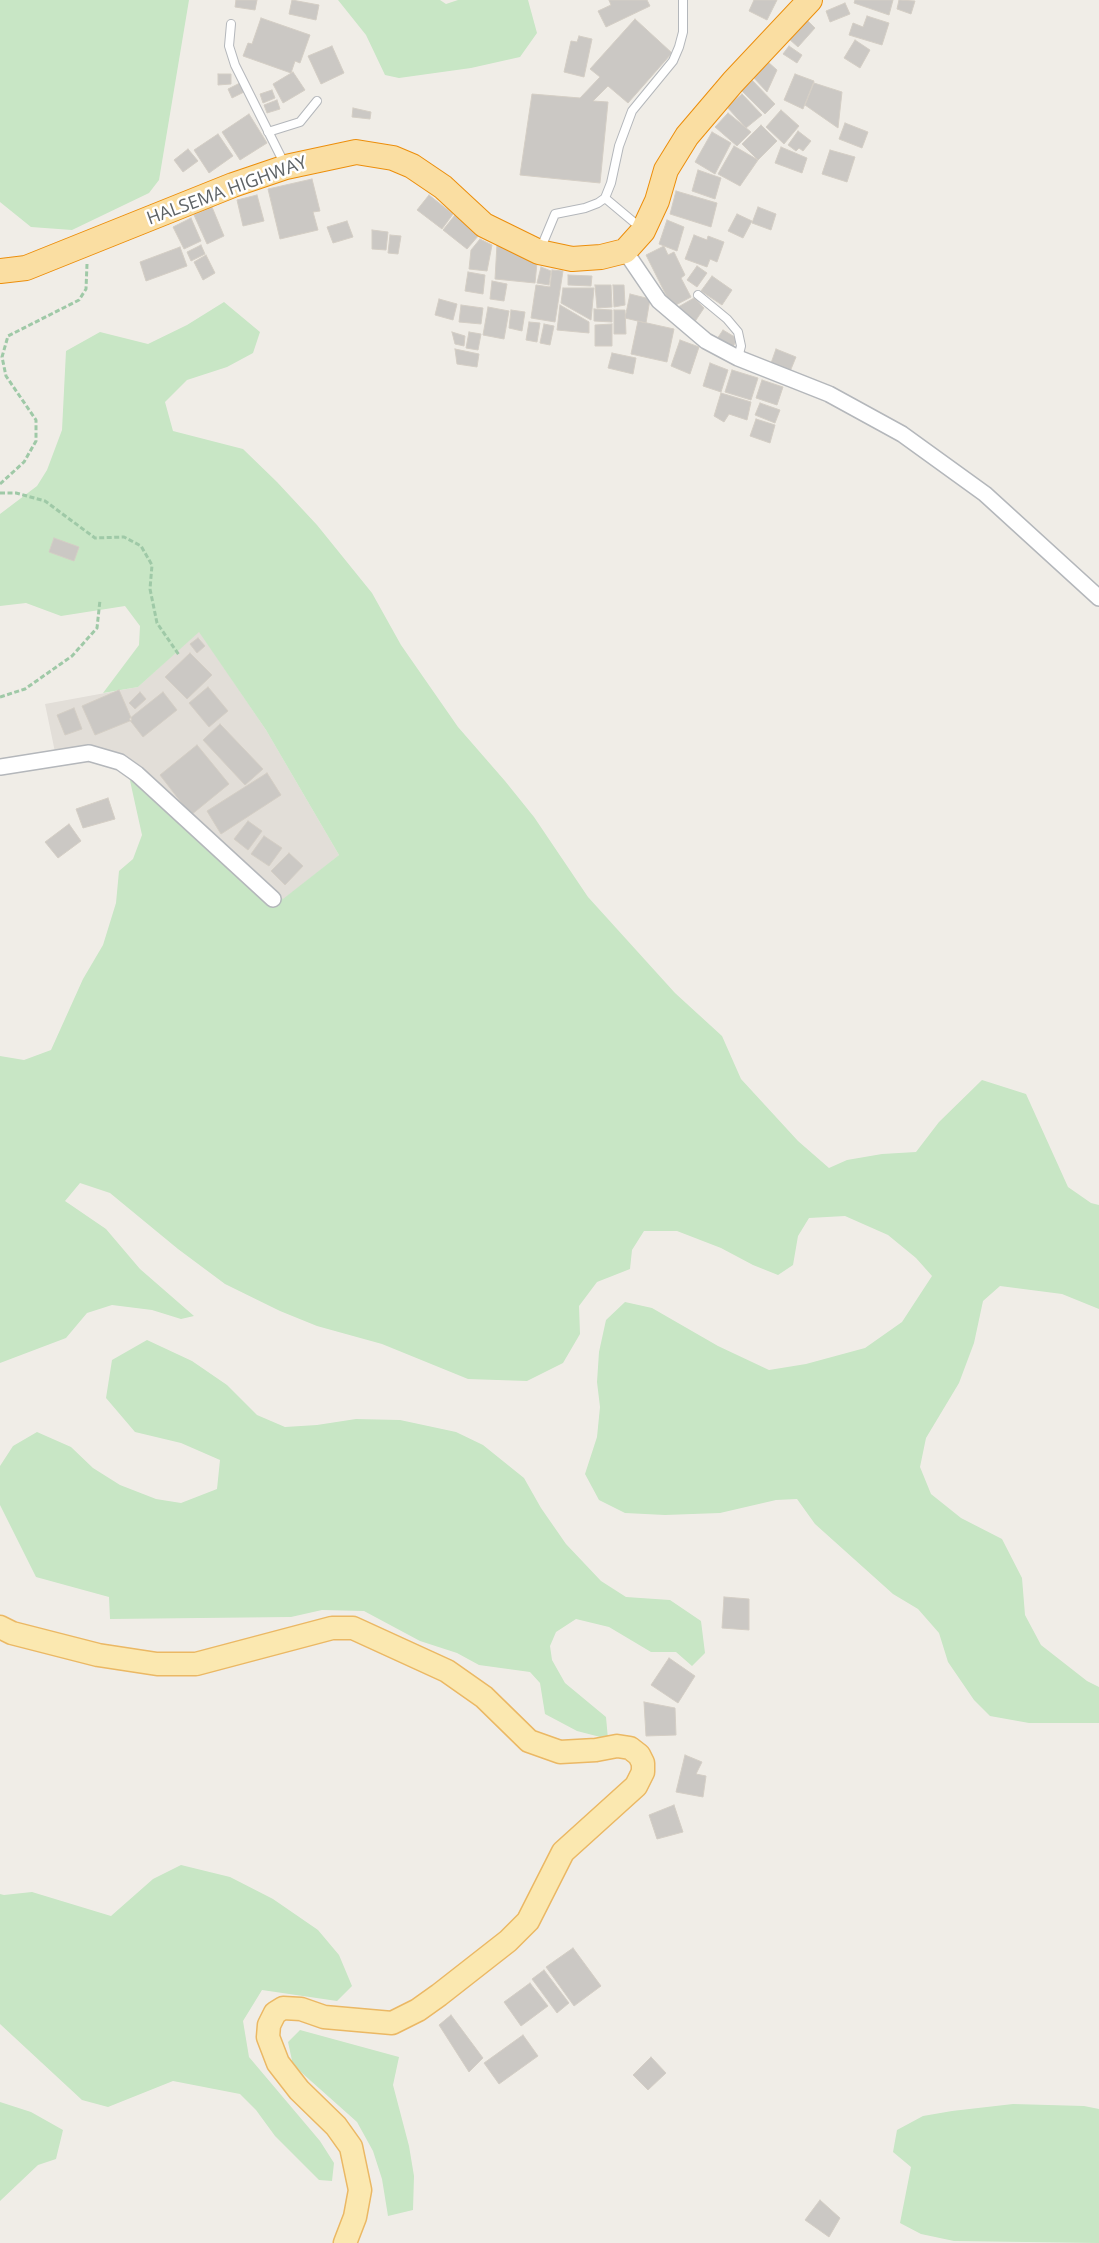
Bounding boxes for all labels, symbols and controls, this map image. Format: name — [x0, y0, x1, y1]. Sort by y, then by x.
street label: HALSEMA HIGHWAY — [144, 152, 310, 230]

